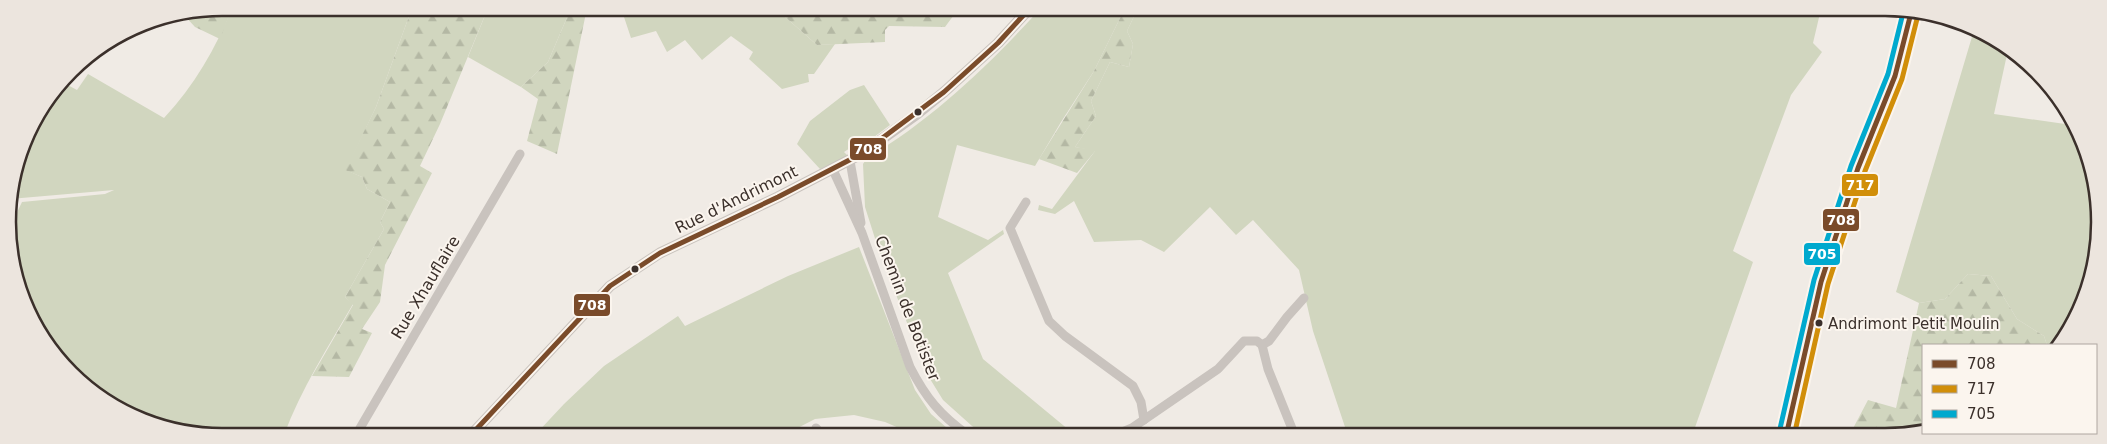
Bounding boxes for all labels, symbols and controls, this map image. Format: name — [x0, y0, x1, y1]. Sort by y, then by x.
unlabelled marker — [913, 107, 923, 117]
line badge: 708 — [849, 137, 887, 161]
text: 708 — [853, 141, 883, 157]
street label: Rue d'Andrimont — [672, 162, 801, 237]
line badge: 717 — [1841, 173, 1879, 197]
text: 717 — [1845, 177, 1875, 193]
line badge: 708 — [1822, 208, 1860, 232]
text: 708 — [1826, 212, 1856, 228]
street label: Rue Xhauflaire — [387, 232, 464, 342]
street label: Chemin de Botister — [871, 233, 944, 384]
line badge: 705 — [1803, 242, 1841, 266]
text: 705 — [1807, 246, 1837, 262]
unlabelled marker — [630, 264, 640, 274]
line badge: 708 — [573, 293, 611, 317]
text: 708 — [577, 297, 607, 313]
place label: Andrimont Petit Moulin — [1828, 315, 1999, 333]
marker: Andrimont Petit Moulin — [1814, 318, 1824, 328]
legend — [1922, 344, 2097, 434]
text: 708 — [1967, 355, 1996, 373]
text: 717 — [1967, 380, 1996, 398]
text: 705 — [1967, 405, 1996, 423]

